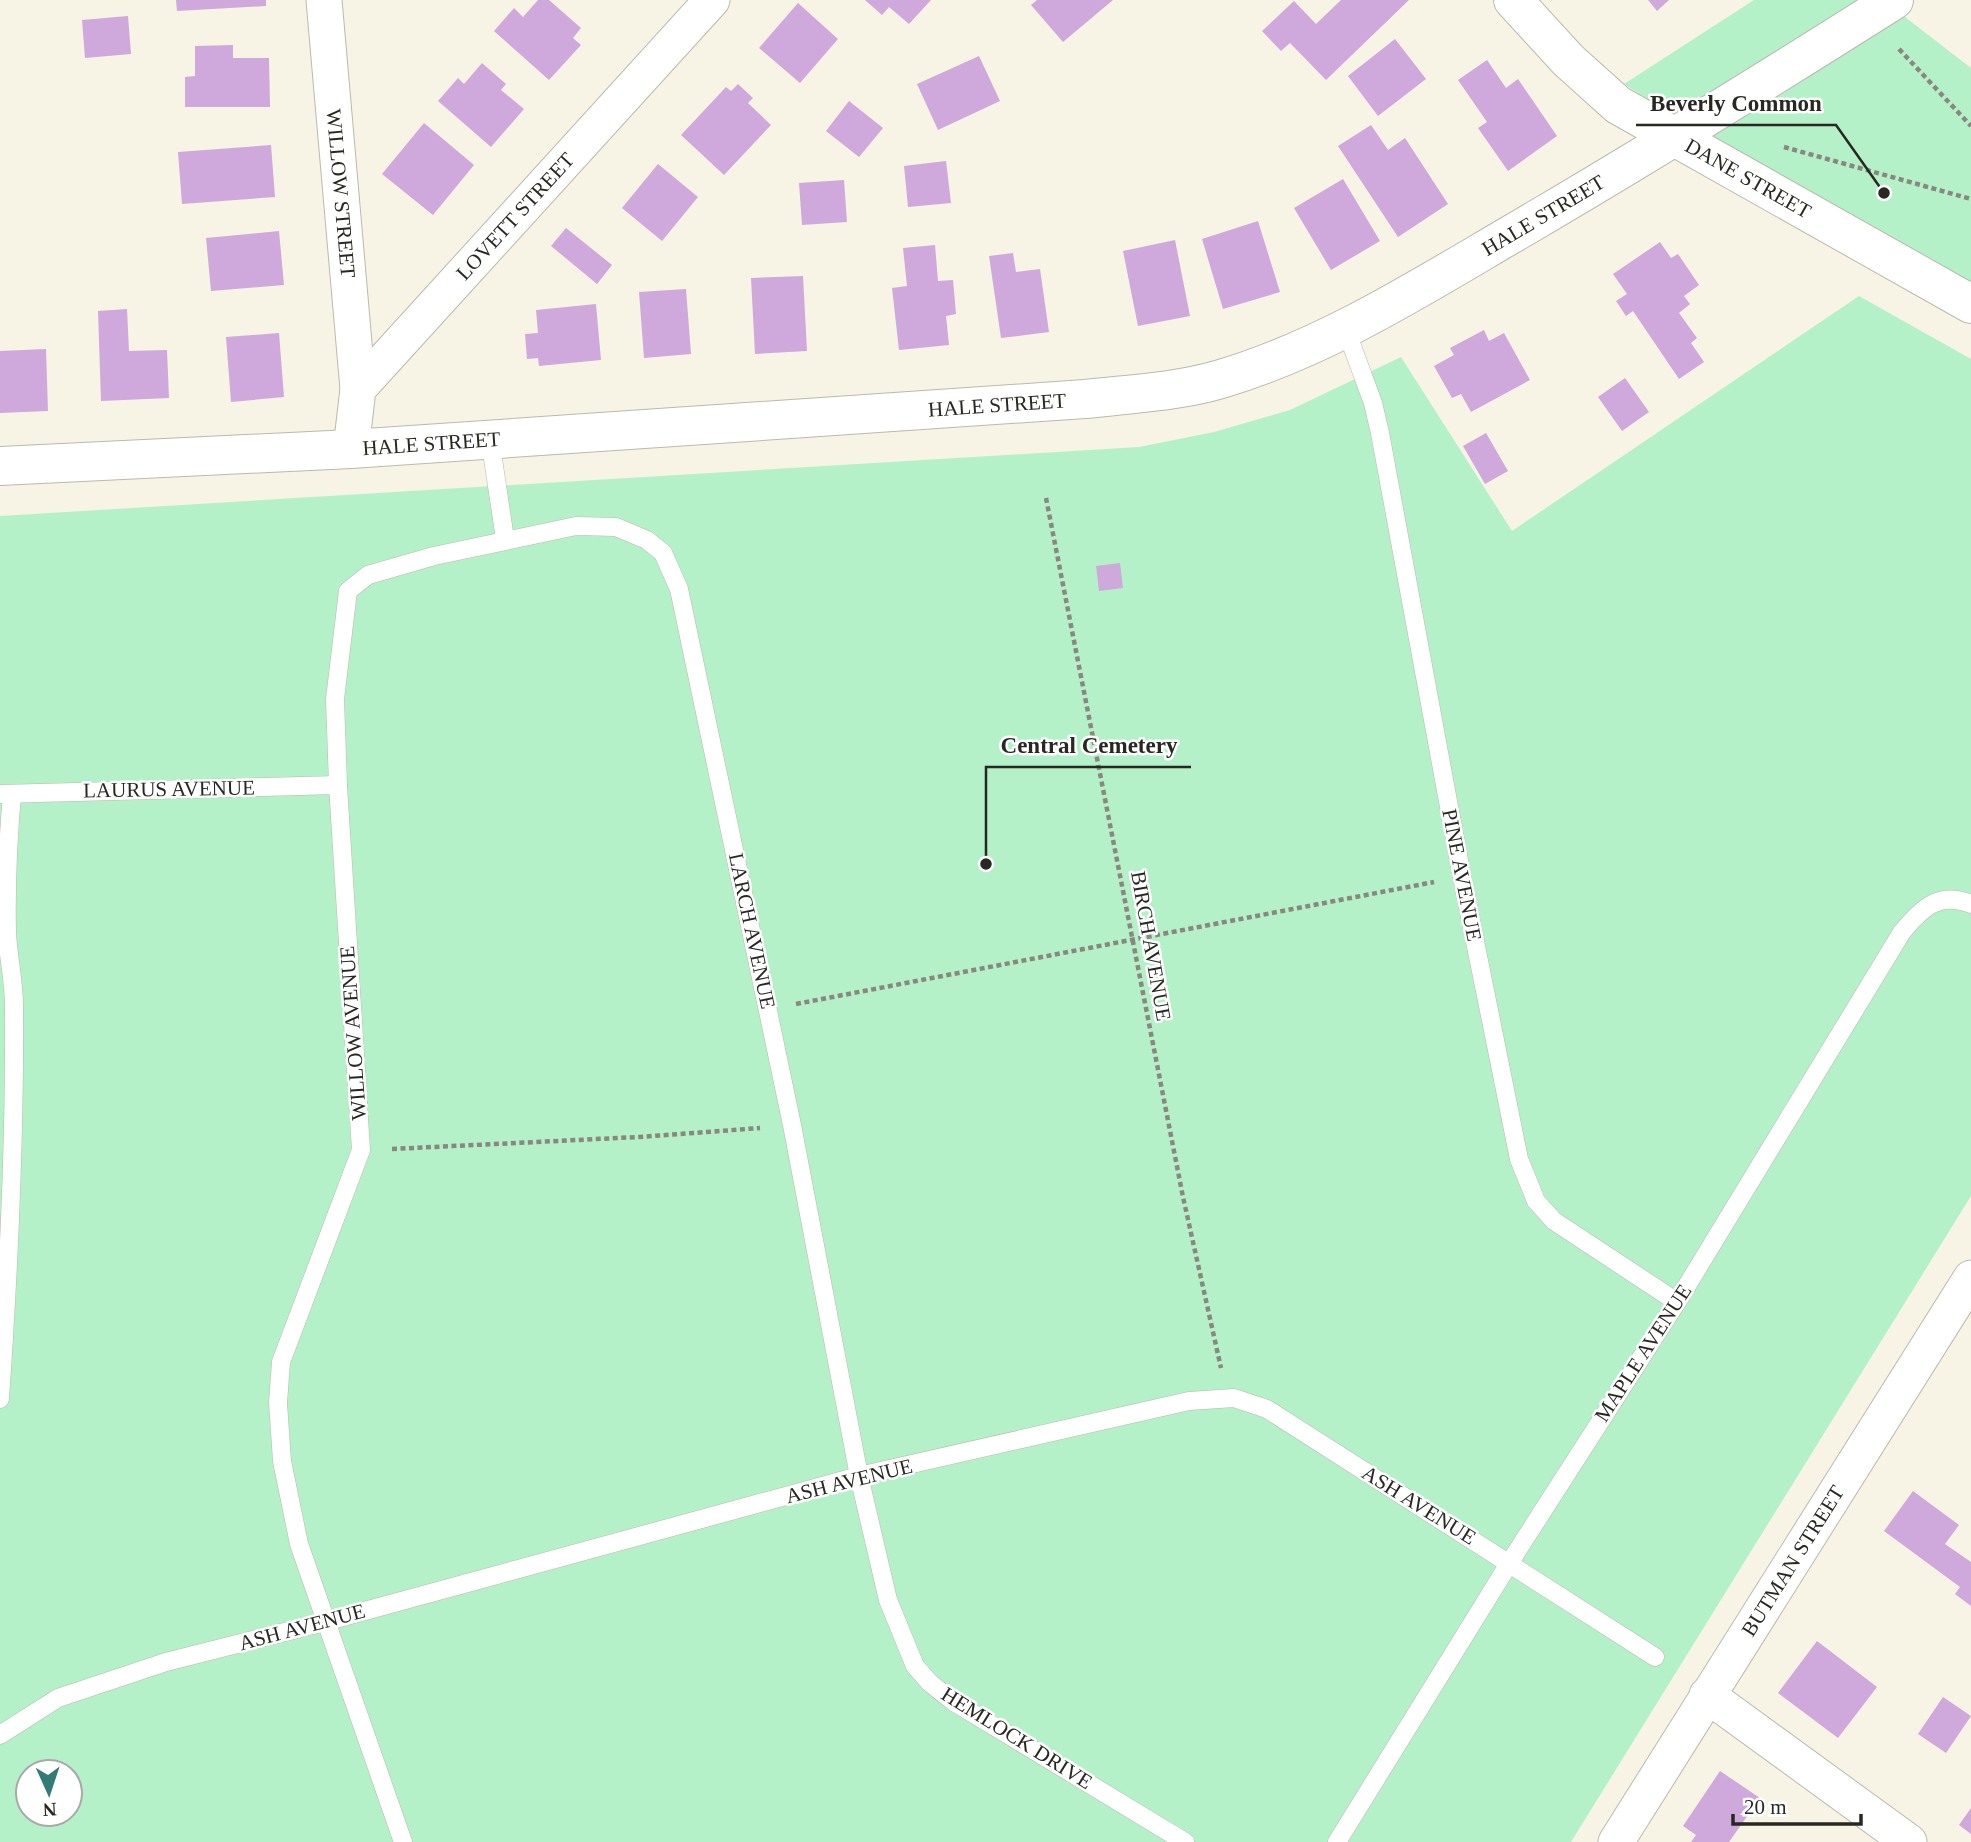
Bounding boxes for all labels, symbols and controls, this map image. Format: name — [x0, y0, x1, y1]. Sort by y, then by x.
callout: Beverly Common — [1636, 81, 1836, 125]
text: Beverly Common — [1650, 91, 1822, 116]
street label: WILLOW STREET — [322, 108, 360, 279]
street label: DANE STREET — [1681, 133, 1815, 223]
street label: LOVETT STREET — [451, 148, 579, 285]
street label: HALE STREET — [1478, 170, 1609, 261]
street label: HALE STREET — [927, 388, 1067, 422]
street label: HALE STREET — [362, 427, 501, 460]
callout: Central Cemetery — [986, 723, 1191, 767]
text: Central Cemetery — [1001, 733, 1178, 758]
street label: LAURUS AVENUE — [83, 776, 255, 802]
street label: PINE AVENUE — [1437, 807, 1487, 943]
street label: LARCH AVENUE — [724, 851, 780, 1011]
street label: BIRCH AVENUE — [1126, 869, 1176, 1023]
street label: WILLOW AVENUE — [335, 945, 371, 1121]
street label: MAPLE AVENUE — [1590, 1280, 1696, 1426]
street label: ASH AVENUE — [783, 1454, 915, 1508]
street label: ASH AVENUE — [1358, 1460, 1480, 1550]
street label: BUTMAN STREET — [1737, 1481, 1849, 1641]
street label: ASH AVENUE — [236, 1599, 368, 1655]
street label: HEMLOCK DRIVE — [937, 1682, 1097, 1794]
north arrow — [14, 1758, 84, 1828]
scale bar — [1733, 1783, 1861, 1827]
text: 20 m — [1744, 1795, 1787, 1819]
text: N — [42, 1799, 57, 1820]

